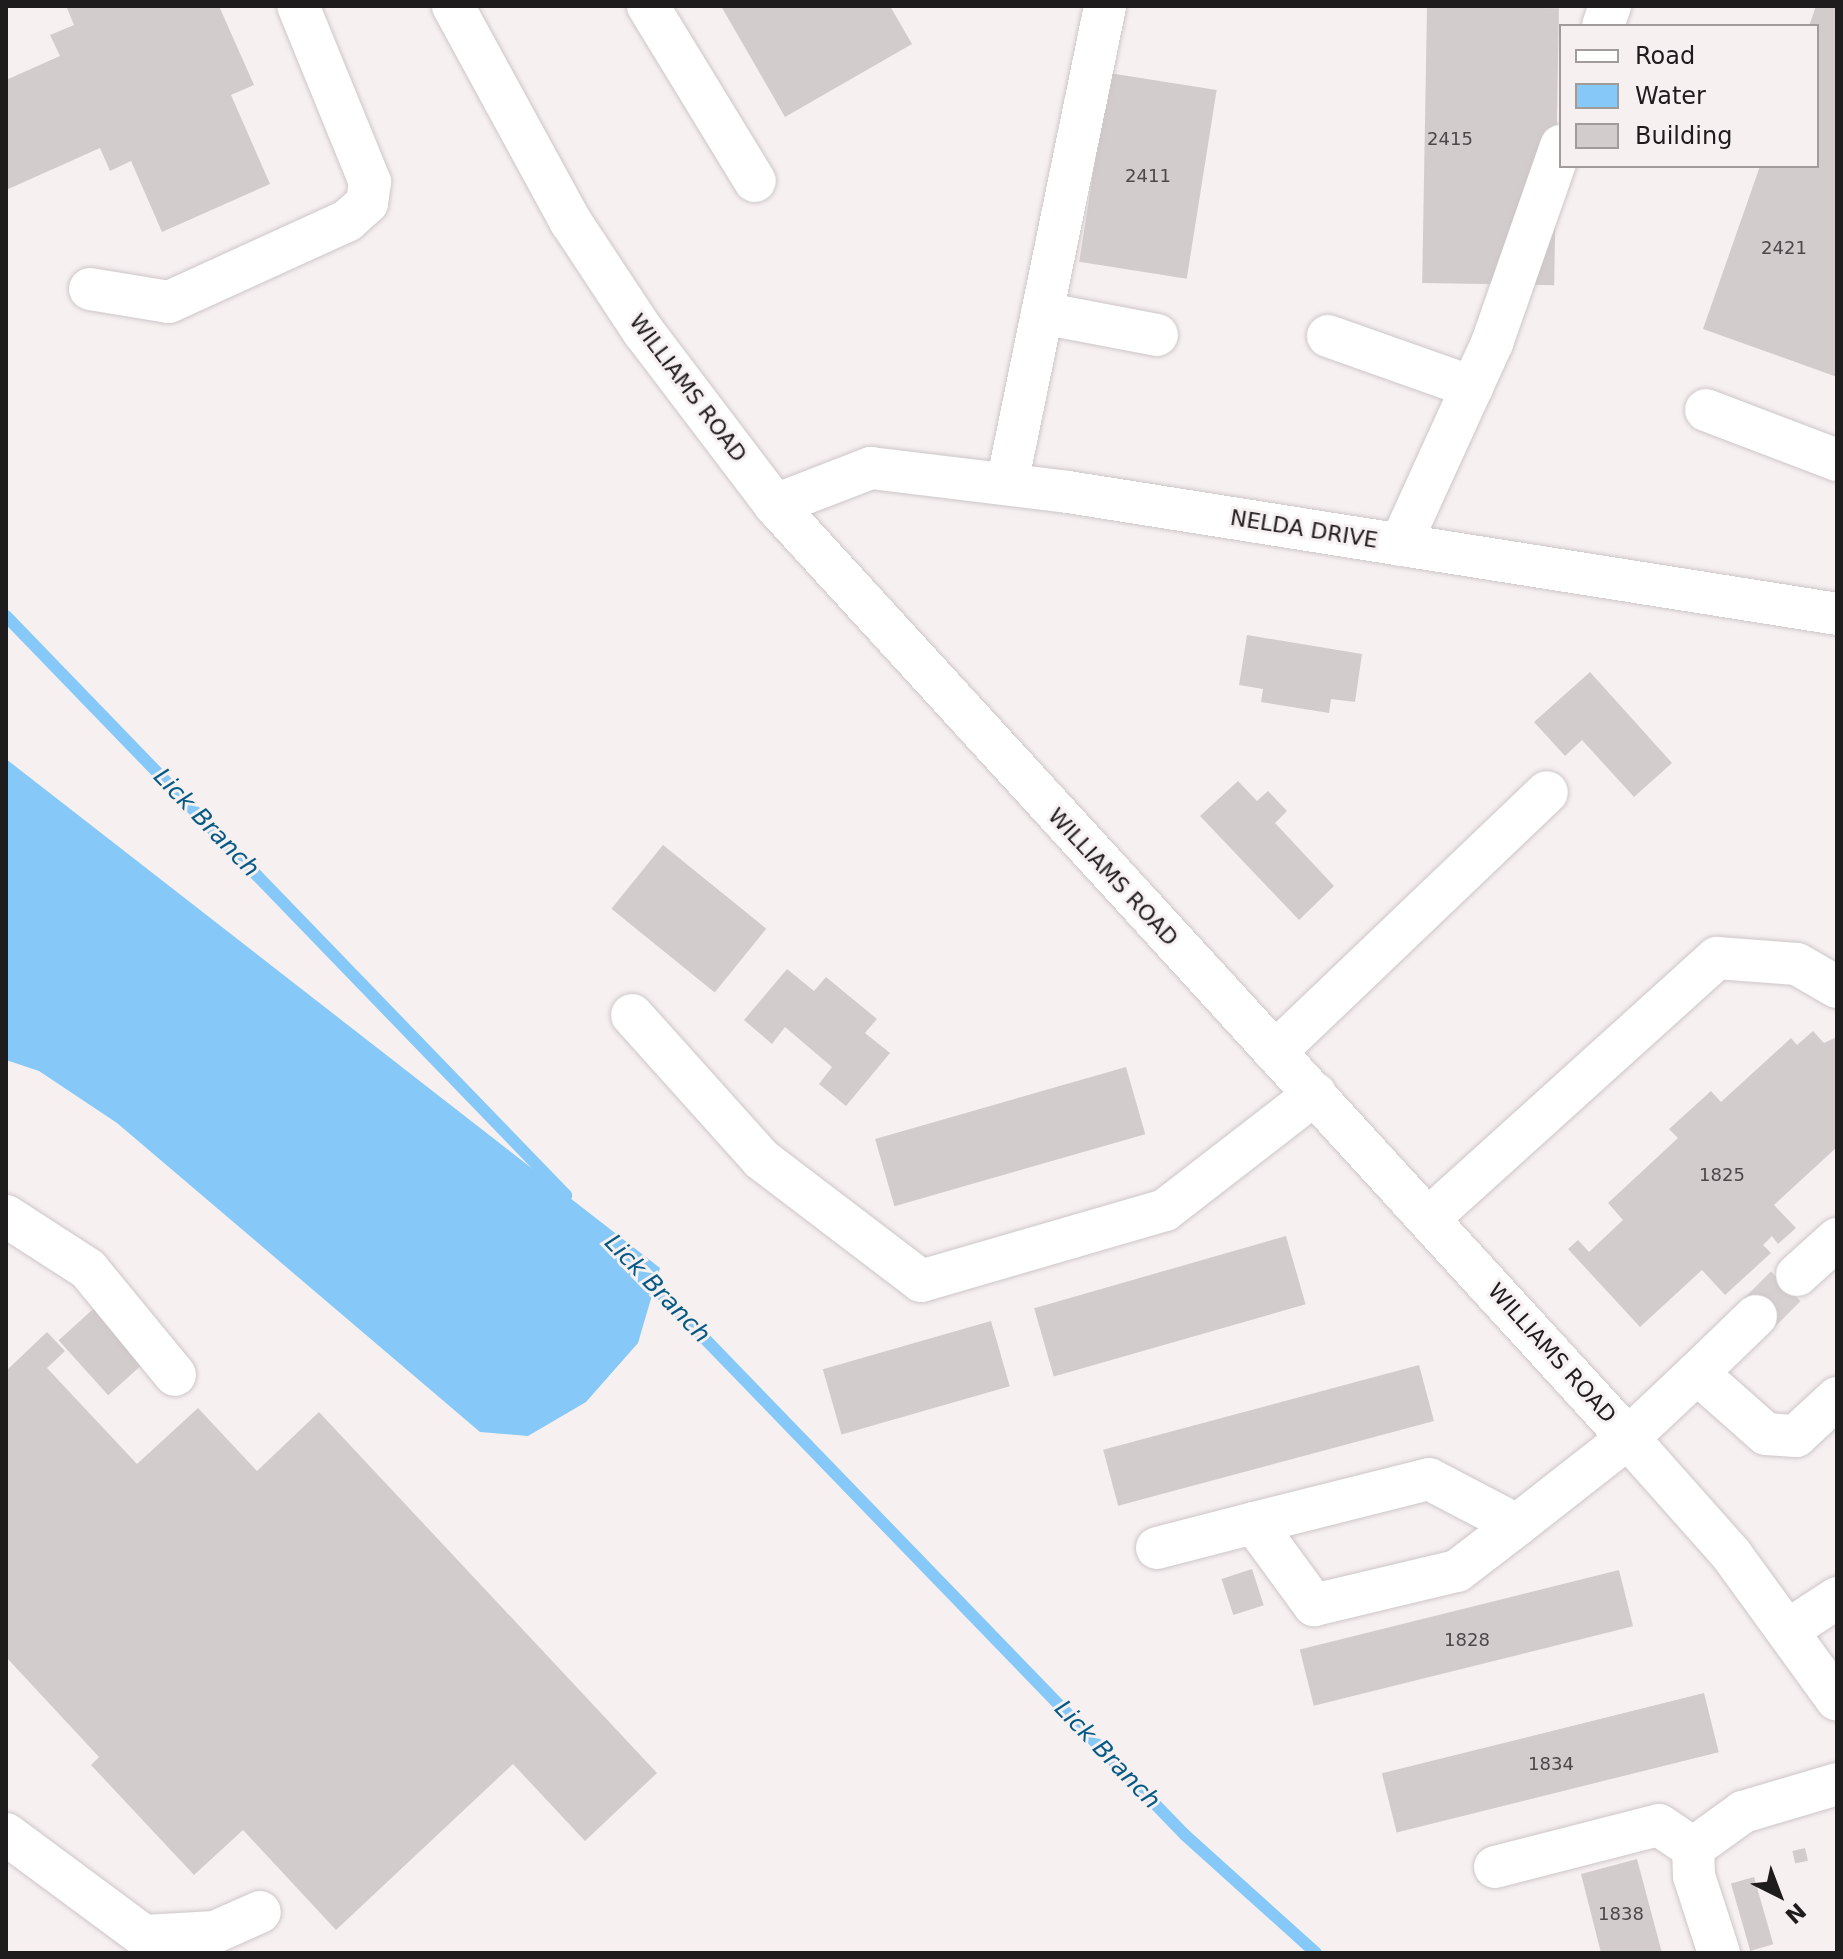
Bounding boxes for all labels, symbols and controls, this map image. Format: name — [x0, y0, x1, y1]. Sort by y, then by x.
legend — [1559, 24, 1819, 168]
text: Road — [1635, 42, 1695, 70]
text: Water — [1635, 82, 1706, 110]
text: Building — [1635, 122, 1732, 150]
house number: 2415 — [1427, 128, 1473, 150]
house number: 2411 — [1125, 165, 1171, 187]
house number: 2421 — [1761, 237, 1807, 259]
street label: WILLIAMS ROAD — [624, 309, 752, 467]
street label: NELDA DRIVE — [1228, 504, 1380, 554]
water label: Lick Branch — [147, 763, 265, 883]
street label: WILLIAMS ROAD — [1042, 803, 1184, 951]
house number: 1825 — [1699, 1164, 1745, 1186]
water label: Lick Branch — [598, 1229, 716, 1349]
street label: WILLIAMS ROAD — [1482, 1278, 1622, 1428]
house number: 1828 — [1444, 1629, 1490, 1651]
water label: Lick Branch — [1048, 1695, 1166, 1815]
house number: 1834 — [1528, 1753, 1574, 1775]
north arrow — [1739, 1855, 1819, 1935]
text: N — [1780, 1898, 1811, 1929]
house number: 1838 — [1598, 1903, 1644, 1925]

